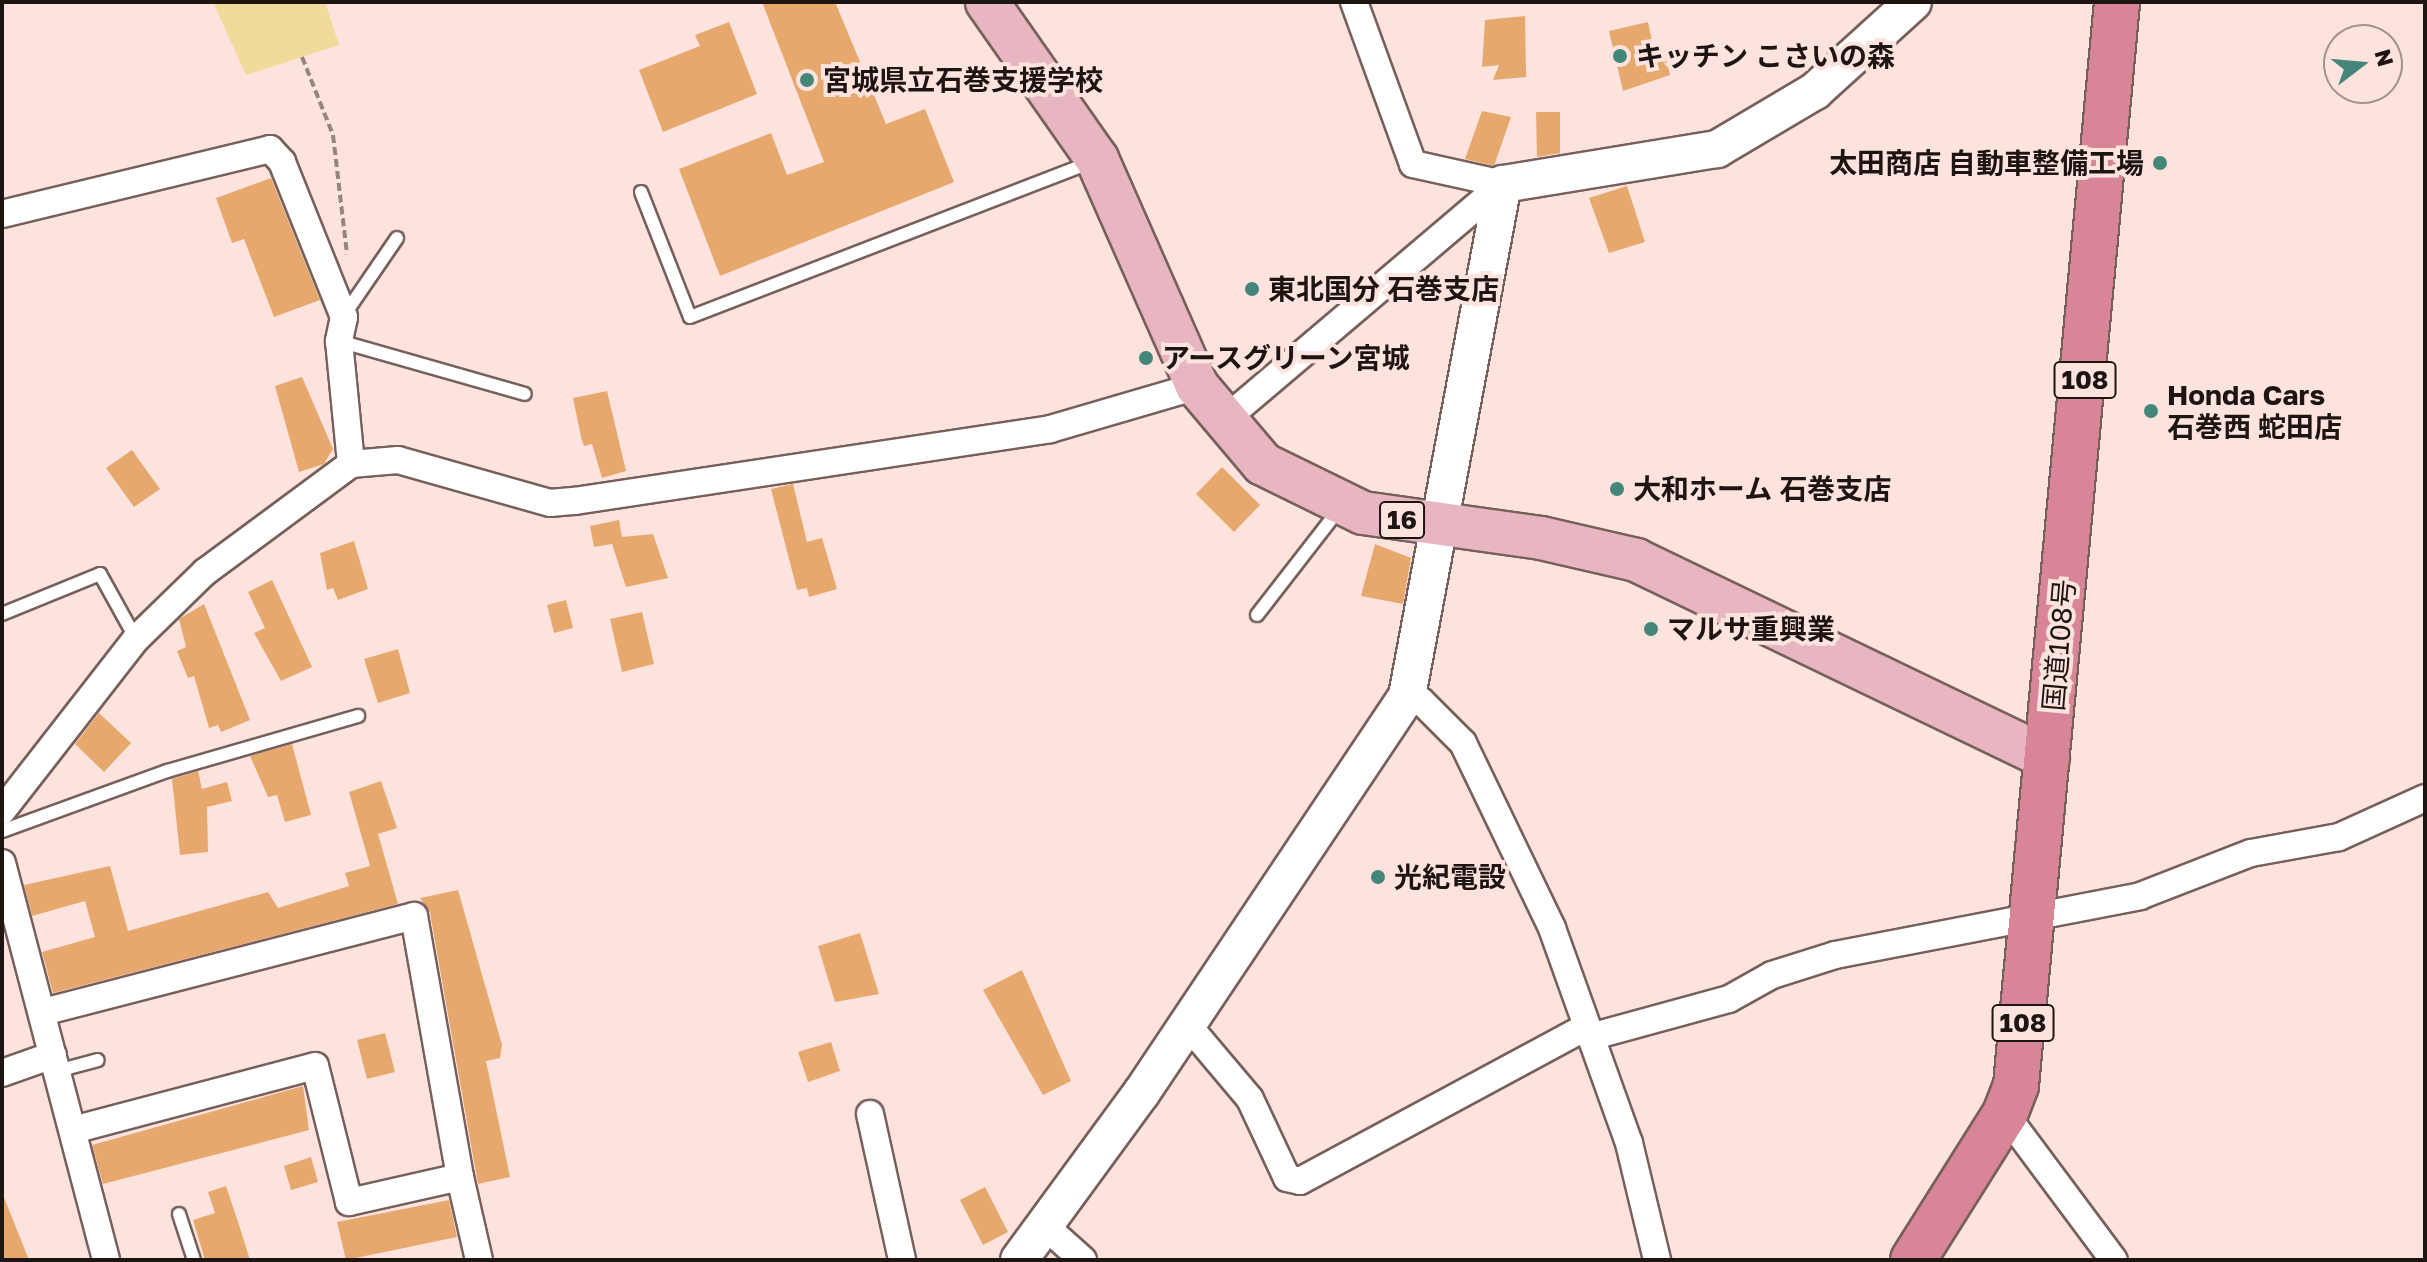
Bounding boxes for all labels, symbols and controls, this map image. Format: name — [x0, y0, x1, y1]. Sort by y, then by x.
north arrow — [2323, 24, 2403, 104]
place label: キッチン こさいの森 — [1636, 39, 1895, 73]
text: N — [2369, 46, 2400, 70]
marker: キッチン こさいの森 — [1611, 47, 1629, 65]
place label: 宮城県立石巻支援学校 — [823, 63, 1103, 97]
marker: 宮城県立石巻支援学校 — [798, 71, 816, 89]
place label: 太田商店 自動車整備工場 — [1829, 146, 2144, 180]
marker: 太田商店 自動車整備工場 — [2151, 154, 2169, 172]
place label: 東北国分 石巻支店 — [1268, 272, 1499, 306]
marker: 東北国分 石巻支店 — [1243, 280, 1261, 298]
place label: アースグリーン宮城 — [1162, 341, 1412, 375]
marker: アースグリーン宮城 — [1137, 349, 1155, 367]
road number: 108 — [2053, 358, 2117, 402]
place label: Honda Cars 石巻西 蛇田店 — [2167, 378, 2342, 444]
marker: Honda Cars 石巻西 蛇田店 — [2142, 402, 2160, 420]
place label: 大和ホーム 石巻支店 — [1633, 472, 1892, 506]
marker: 大和ホーム 石巻支店 — [1608, 480, 1626, 498]
road number: 16 — [1378, 498, 1426, 542]
street label: 国道108号 — [2037, 578, 2081, 712]
place label: マルサ重興業 — [1667, 612, 1835, 646]
marker: マルサ重興業 — [1642, 620, 1660, 638]
place label: 光紀電設 — [1394, 860, 1506, 894]
marker: 光紀電設 — [1369, 868, 1387, 886]
road number: 108 — [1991, 1001, 2055, 1045]

